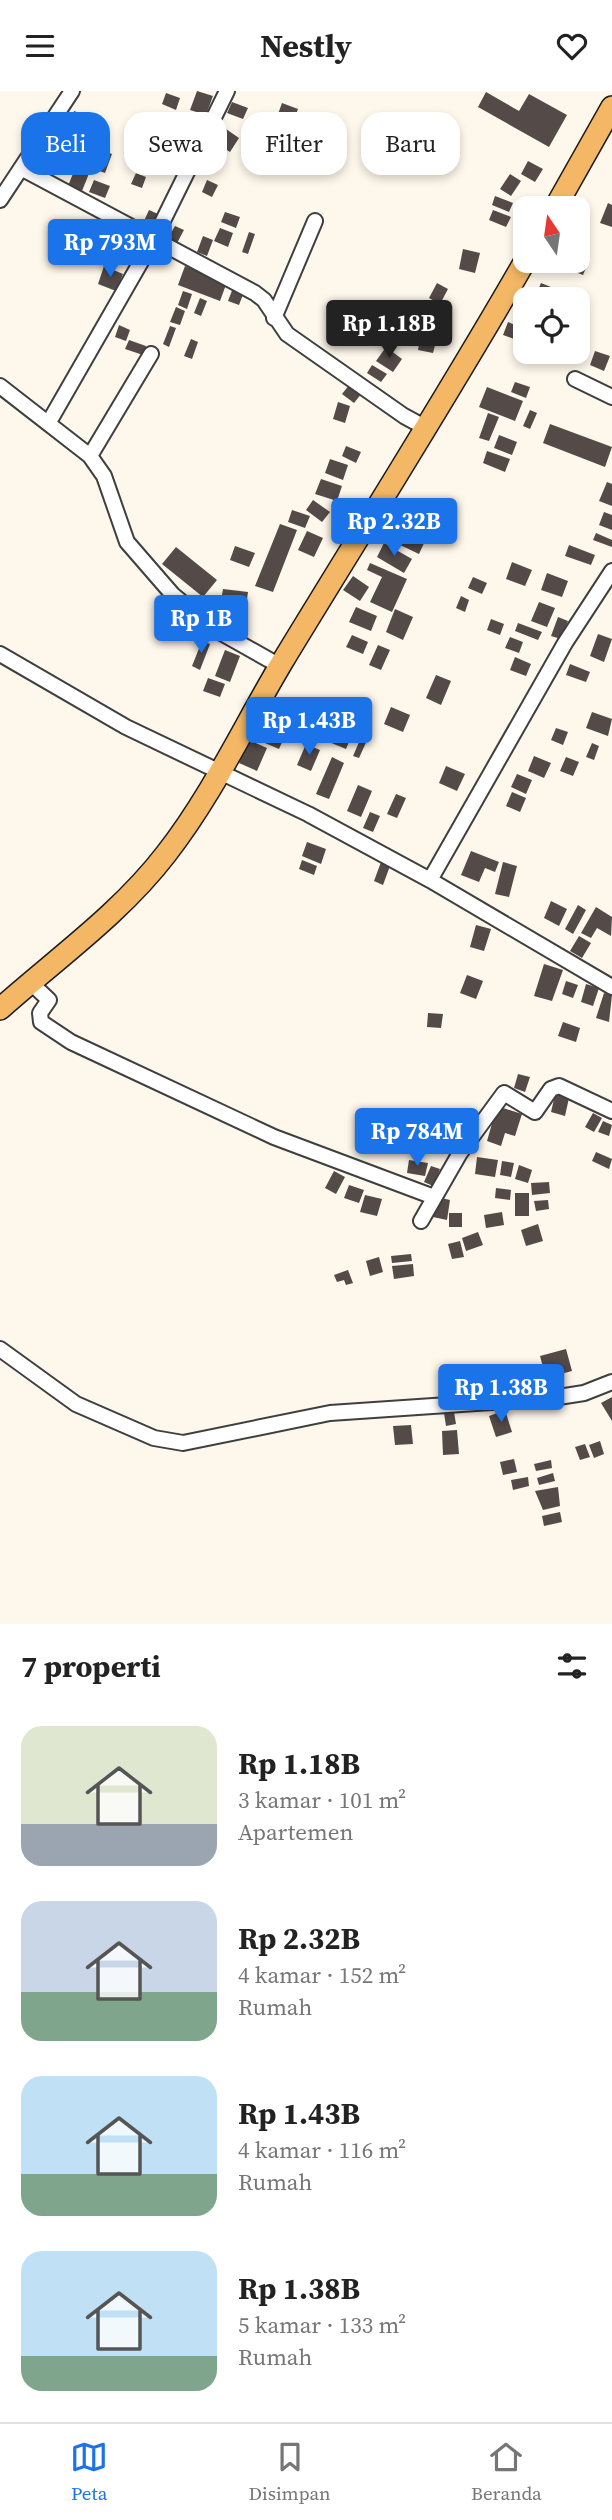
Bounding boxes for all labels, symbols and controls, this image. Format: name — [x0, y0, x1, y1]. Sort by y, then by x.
text: Nestly — [260, 24, 352, 68]
icon: menu — [21, 27, 59, 65]
icon: heart — [553, 27, 591, 65]
chip: Beli — [21, 112, 110, 175]
chip: Sewa — [124, 112, 227, 175]
chip: Filter — [241, 112, 347, 175]
chip: Baru — [361, 112, 460, 175]
north arrow — [513, 196, 590, 273]
map controls — [513, 196, 590, 364]
pin: Rp 793M — [45, 219, 175, 279]
text: Rp 793M — [64, 226, 156, 258]
button: locate — [513, 287, 590, 364]
pin: Rp 1.18B — [317, 301, 461, 360]
text: Rp 1.18B — [342, 307, 436, 339]
pin: Rp 2.32B — [322, 498, 466, 558]
text: Rp 2.32B — [347, 505, 441, 537]
pin: Rp 1B — [152, 595, 250, 655]
text: Rp 1B — [170, 602, 232, 634]
pin: Rp 1.43B — [237, 697, 381, 757]
text: Rp 1.43B — [262, 704, 356, 736]
pin: Rp 784M — [352, 1109, 482, 1168]
text: Rp 784M — [371, 1115, 463, 1147]
pin: Rp 1.38B — [429, 1365, 573, 1424]
text: Rp 1.38B — [454, 1371, 548, 1403]
text: 7 properti — [21, 1646, 161, 1687]
icon: filters — [553, 1647, 591, 1685]
text: Rp 1.18B — [238, 1743, 360, 1784]
icon: home — [77, 1754, 161, 1838]
text: 3 kamar · 101 m² — [238, 1784, 406, 1816]
text: Apartemen — [238, 1816, 353, 1848]
text: Rp 2.32B — [238, 1918, 360, 1959]
icon: home — [77, 1929, 161, 2013]
text: 4 kamar · 152 m² — [238, 1959, 406, 1991]
text: Rumah — [238, 1991, 312, 2023]
text: Rp 1.43B — [238, 2093, 360, 2134]
icon: home — [77, 2104, 161, 2188]
text: 4 kamar · 116 m² — [238, 2134, 406, 2166]
text: Rumah — [238, 2166, 312, 2198]
text: Rp 1.38B — [238, 2268, 360, 2309]
icon: home — [77, 2279, 161, 2363]
text: 5 kamar · 133 m² — [238, 2309, 406, 2341]
text: Rumah — [238, 2341, 312, 2373]
tab: Peta — [70, 2438, 108, 2506]
tab: Disimpan — [249, 2438, 331, 2506]
tab: Beranda — [471, 2438, 542, 2506]

